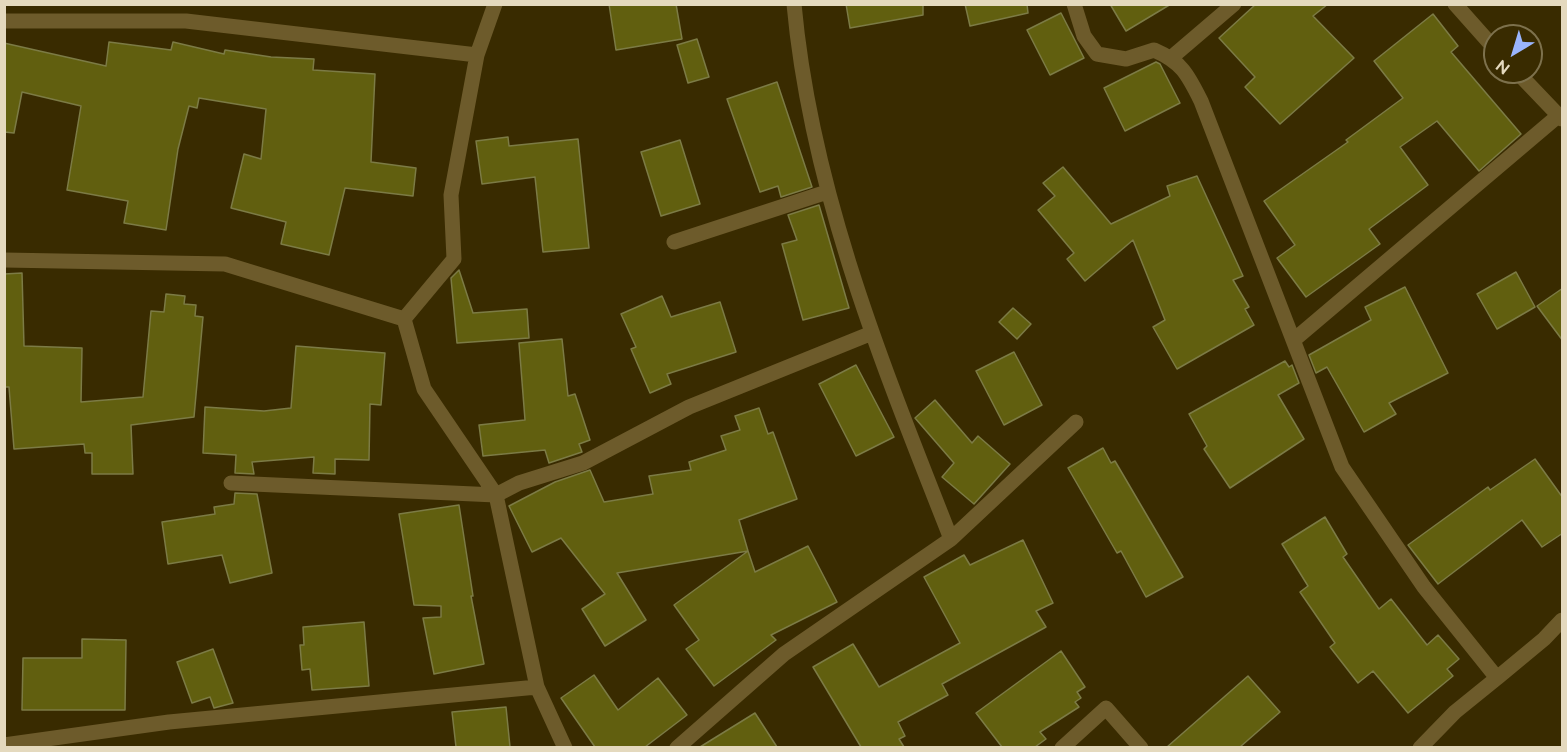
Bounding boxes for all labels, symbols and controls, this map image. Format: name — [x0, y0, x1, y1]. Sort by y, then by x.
north arrow — [1483, 24, 1543, 84]
text: N — [1492, 56, 1514, 78]

